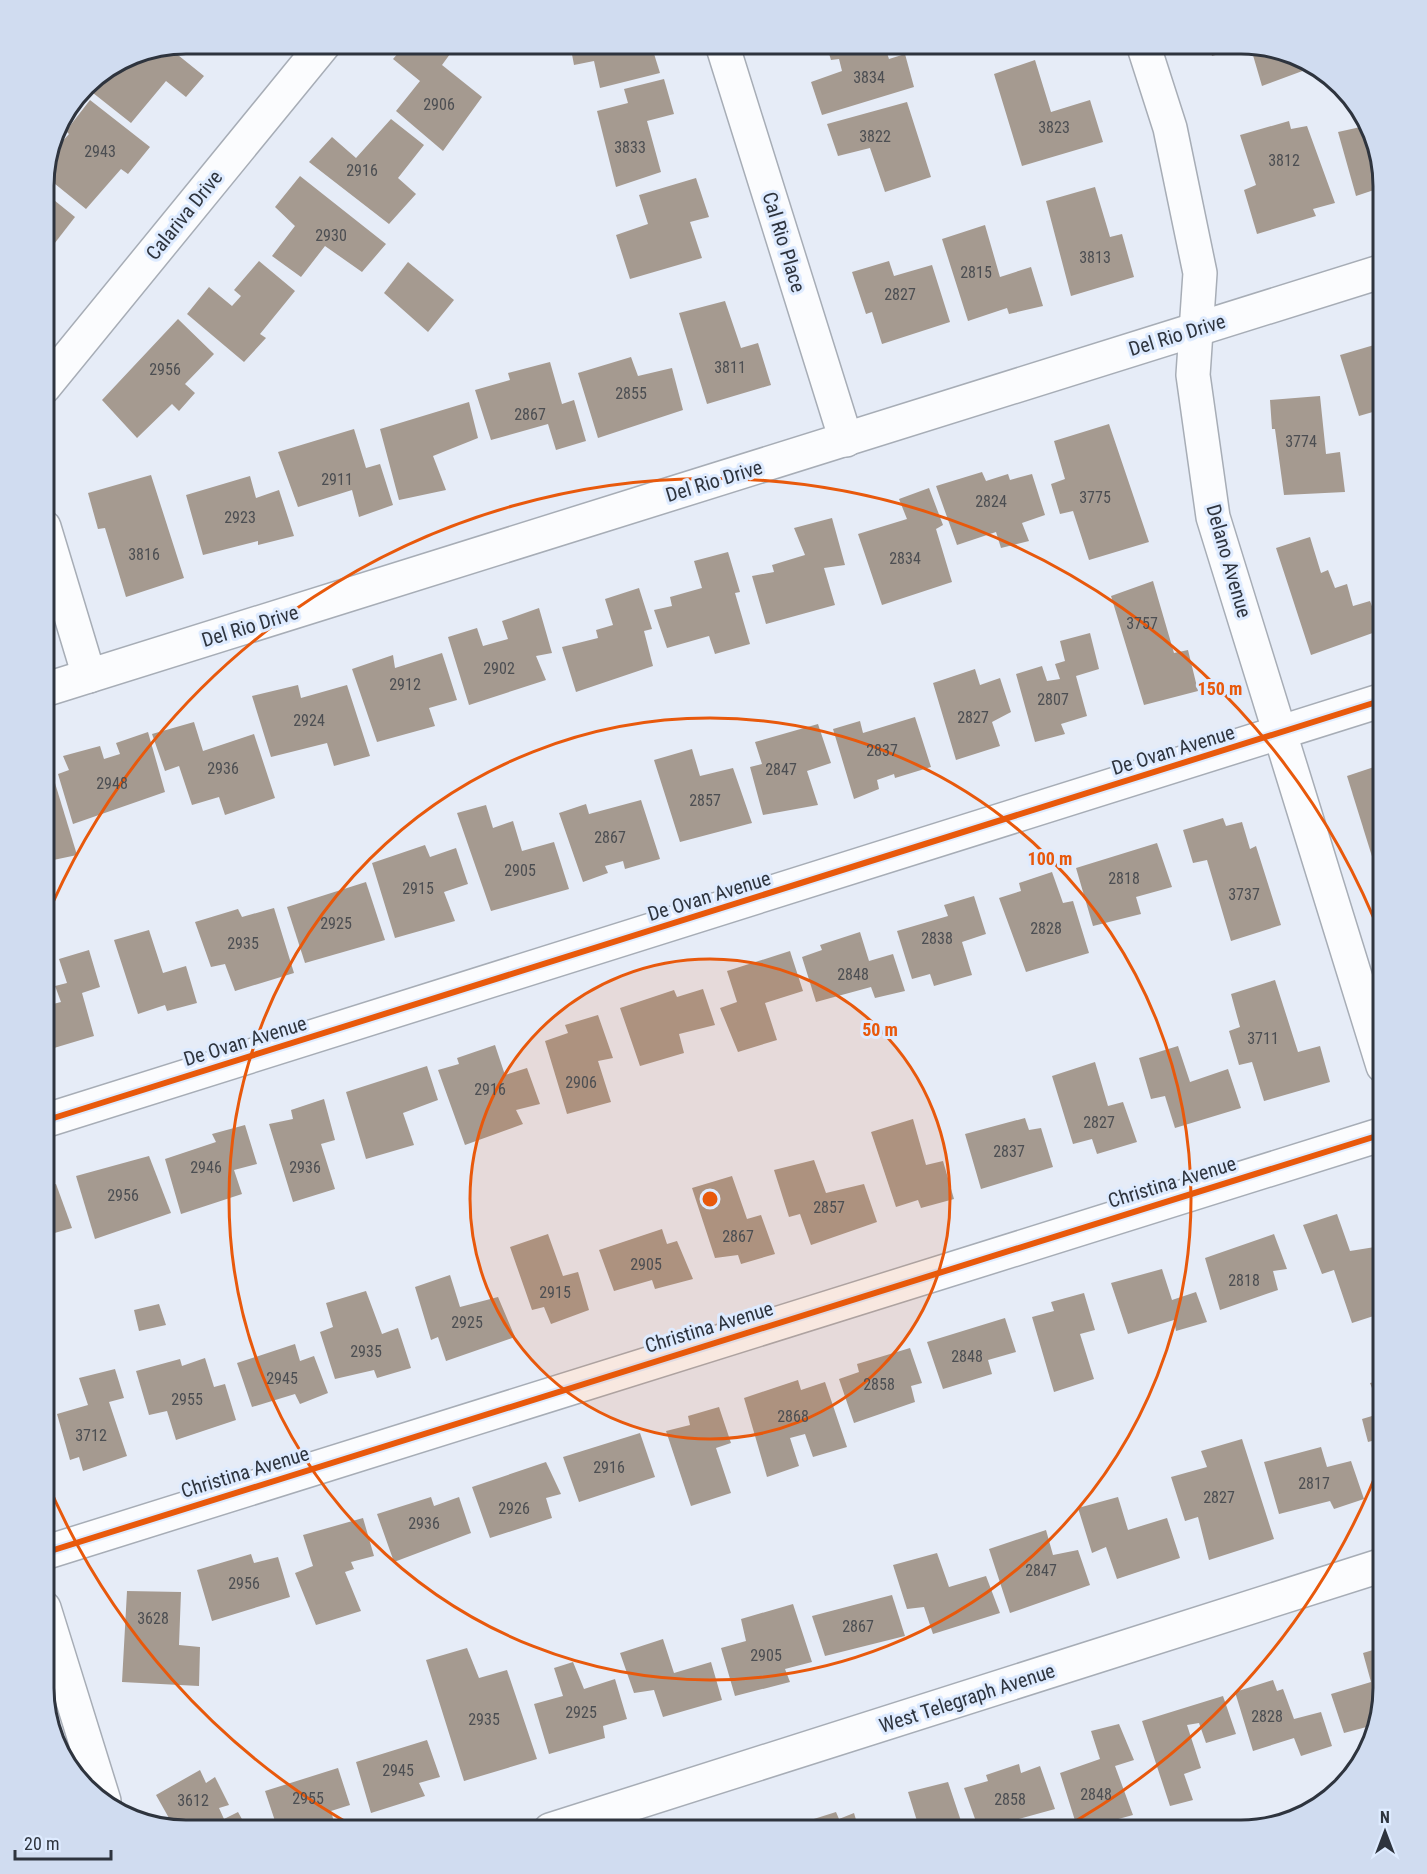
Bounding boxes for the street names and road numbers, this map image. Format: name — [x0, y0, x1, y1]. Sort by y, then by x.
street label: Calariva Drive — [141, 165, 227, 265]
street label: Cal Rio Place — [757, 189, 811, 295]
street label: Del Rio Drive — [1126, 309, 1228, 361]
street label: Del Rio Drive — [663, 455, 765, 507]
street label: Delano Avenue — [1201, 502, 1257, 620]
street label: Del Rio Drive — [199, 600, 301, 652]
street label: De Ovan Avenue — [1109, 720, 1237, 780]
street label: De Ovan Avenue — [645, 866, 773, 926]
street label: De Ovan Avenue — [181, 1011, 309, 1071]
street label: Christina Avenue — [1105, 1151, 1239, 1213]
street label: Christina Avenue — [642, 1296, 776, 1358]
street label: Christina Avenue — [178, 1441, 312, 1503]
street label: West Telegraph Avenue — [876, 1658, 1058, 1738]

